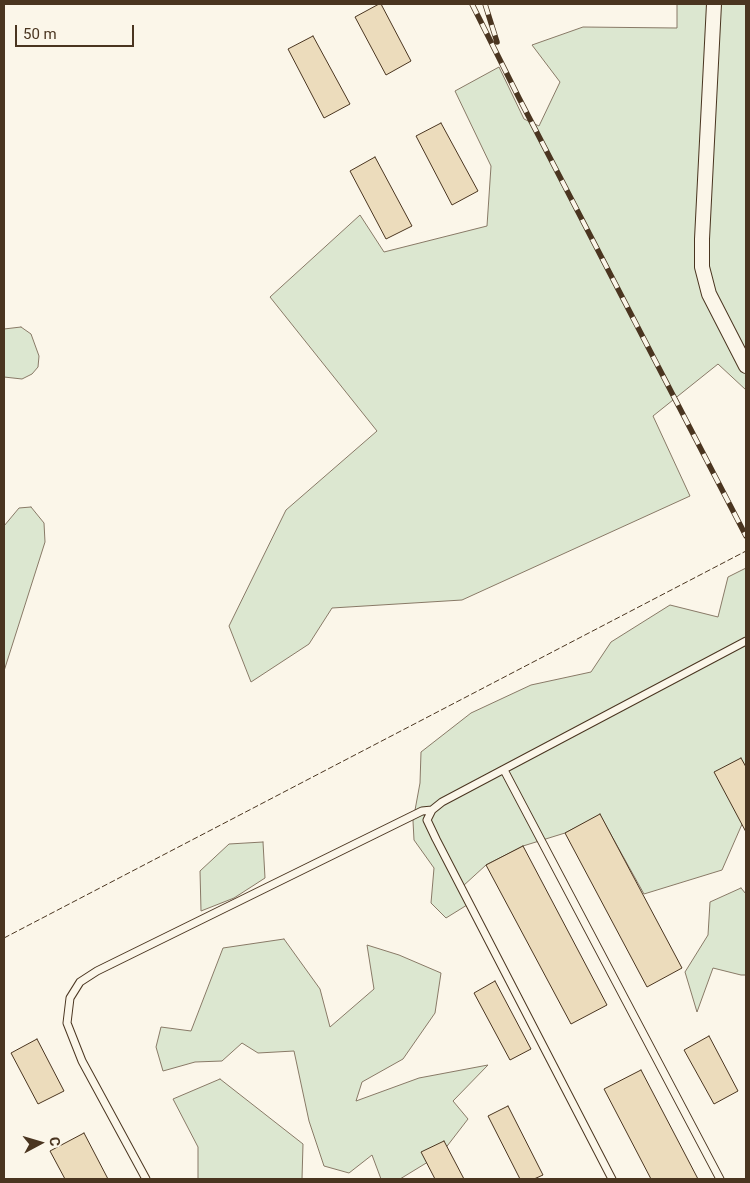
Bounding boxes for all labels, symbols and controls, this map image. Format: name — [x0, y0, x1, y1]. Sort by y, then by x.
scale bar — [18, 15, 136, 47]
text: 50 m — [23, 25, 57, 43]
north arrow — [15, 1118, 65, 1168]
text: С — [46, 1136, 63, 1147]

